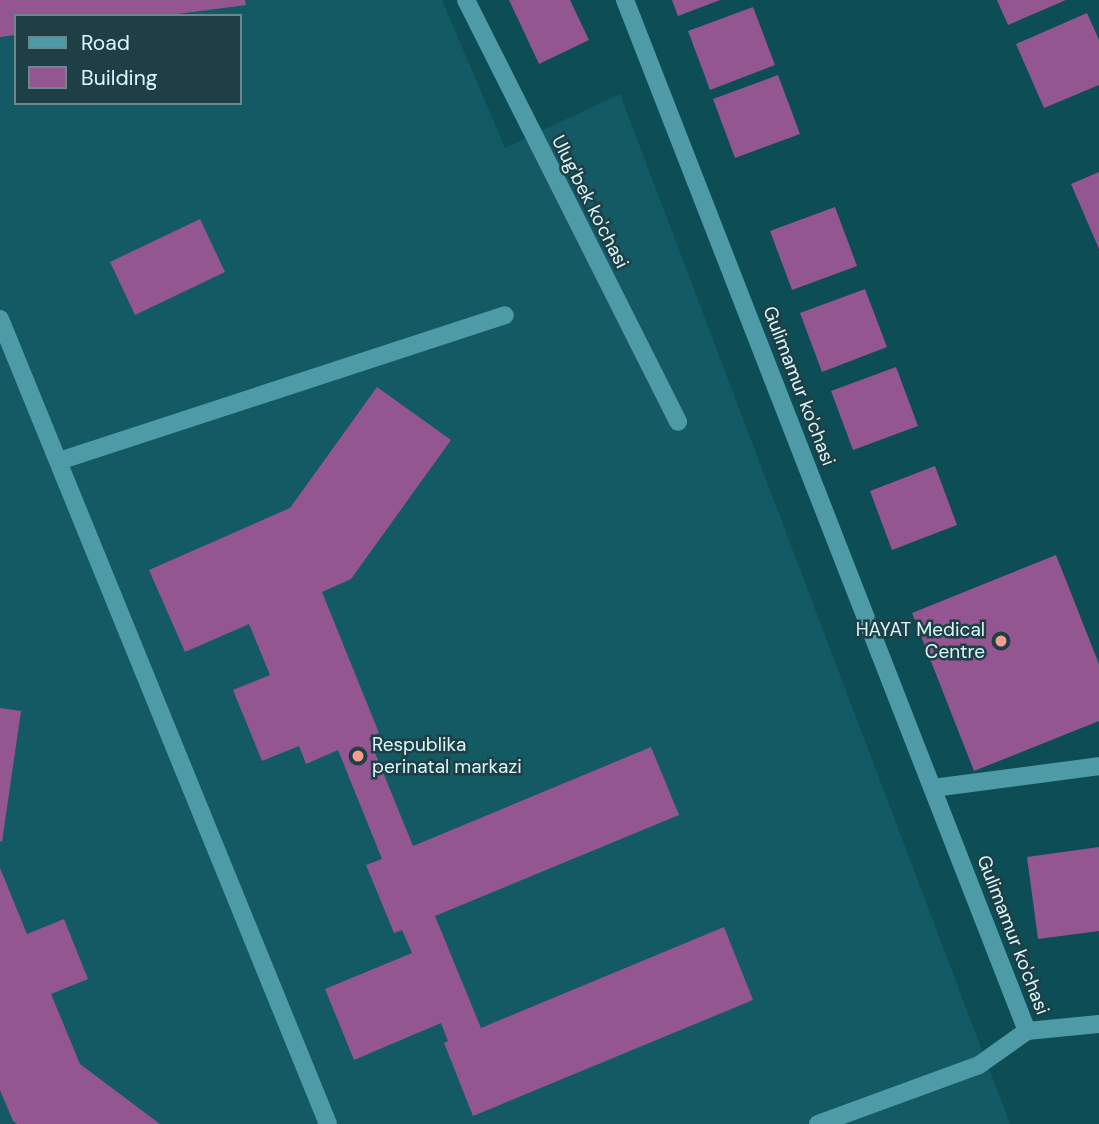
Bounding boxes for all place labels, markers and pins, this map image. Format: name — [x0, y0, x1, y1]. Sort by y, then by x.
place label: HAYAT Medical Centre — [856, 619, 985, 663]
marker: HAYAT Medical Centre — [991, 631, 1011, 651]
place label: Respublika perinatal markazi — [372, 734, 522, 778]
marker: Respublika perinatal markazi — [350, 748, 366, 764]

